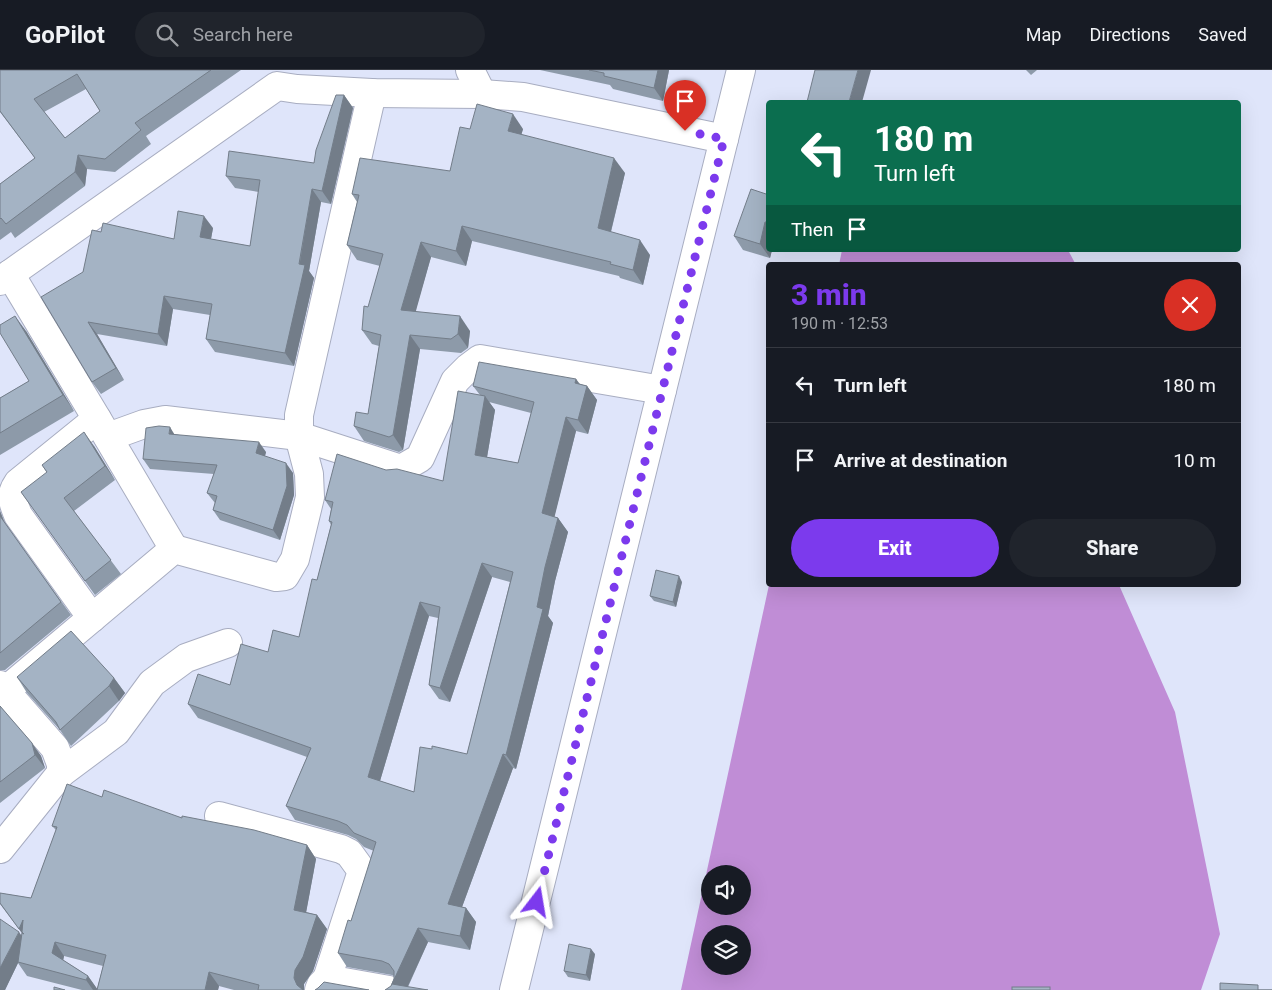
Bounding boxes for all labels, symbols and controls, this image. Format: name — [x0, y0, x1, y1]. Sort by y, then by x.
search box — [135, 12, 485, 57]
text: GoPilot — [25, 21, 105, 49]
icon: search — [153, 21, 181, 49]
text: Search here — [193, 23, 293, 46]
text: Map — [1026, 24, 1061, 45]
text: Directions — [1089, 24, 1170, 45]
text: Saved — [1198, 24, 1247, 45]
pin — [664, 80, 706, 131]
icon: arrive — [671, 87, 699, 115]
text: 180 m — [874, 119, 973, 160]
icon: left — [791, 120, 856, 185]
text: Turn left — [874, 161, 955, 186]
icon: arrive — [843, 215, 871, 243]
text: Then — [791, 218, 833, 241]
text: 3 min — [791, 277, 867, 312]
button: close — [1164, 279, 1216, 331]
text: 190 m · 12:53 — [791, 314, 888, 333]
icon: left — [791, 371, 819, 399]
text: Turn left — [834, 374, 907, 397]
text: 180 m — [1163, 374, 1216, 397]
icon: arrive — [791, 446, 819, 474]
text: Arrive at destination — [834, 449, 1007, 472]
text: 10 m — [1173, 449, 1216, 472]
button: Exit — [791, 519, 999, 577]
button: Share — [1009, 519, 1216, 577]
map controls — [701, 865, 751, 975]
button: sound — [701, 865, 751, 915]
position arrow — [510, 875, 562, 927]
button: layers — [701, 925, 751, 975]

